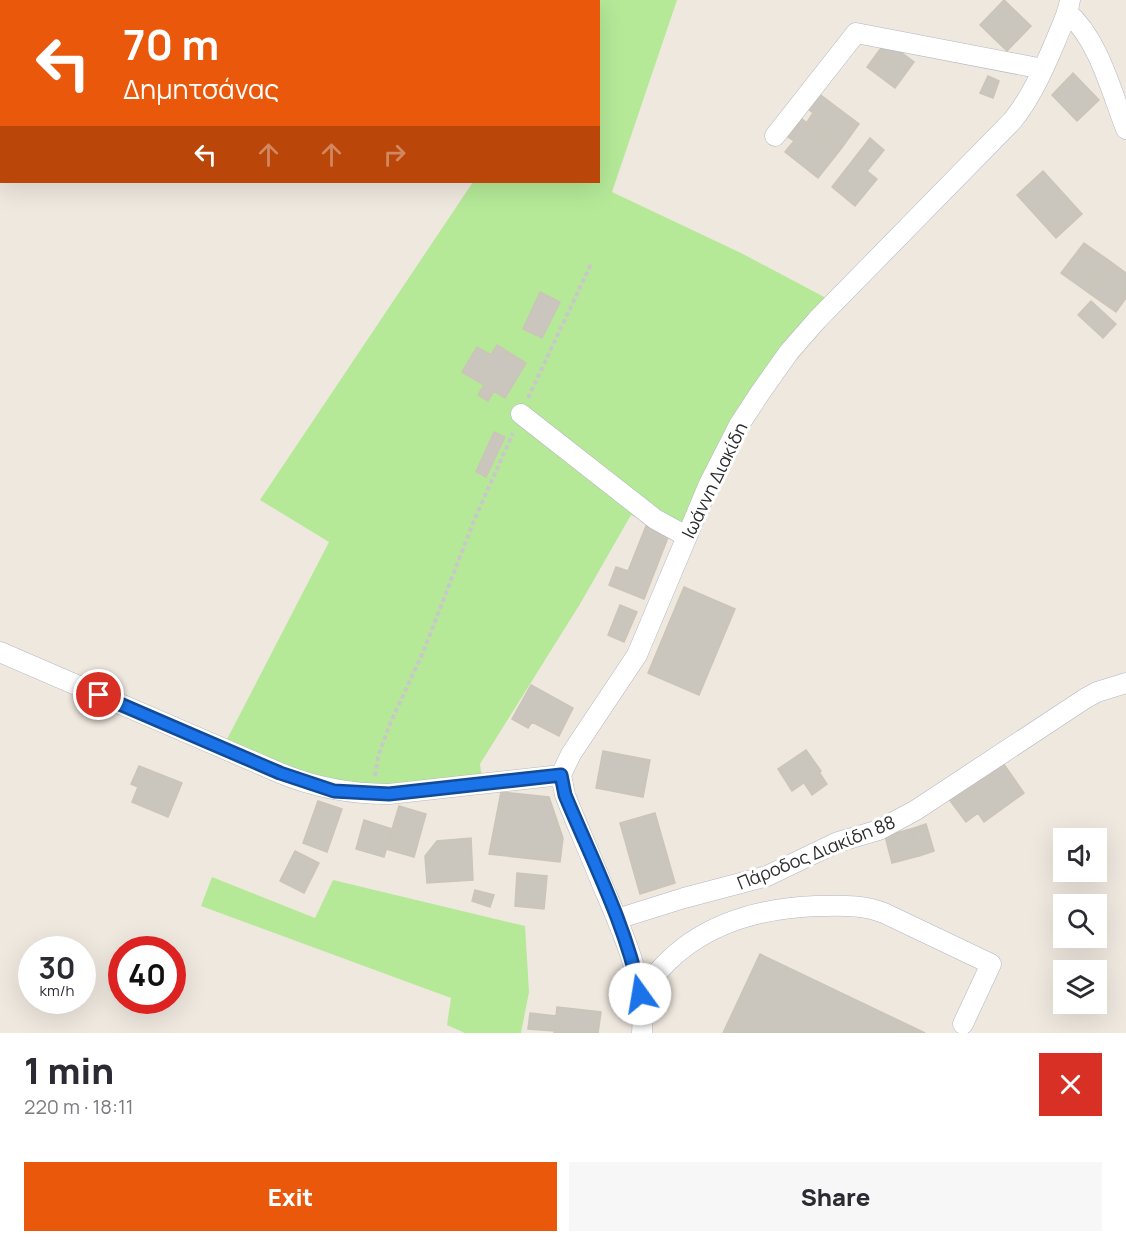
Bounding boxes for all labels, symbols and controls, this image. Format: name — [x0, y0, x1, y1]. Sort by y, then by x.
text: 70 m — [123, 15, 219, 73]
icon: left — [24, 24, 102, 102]
text: Δημητσάνας — [123, 70, 279, 107]
icon: left — [189, 138, 222, 171]
icon: ahead — [252, 138, 285, 171]
icon: ahead — [315, 138, 348, 171]
icon: right — [378, 138, 411, 171]
street label: Ιωάννη Διακίδη — [676, 418, 752, 542]
pin — [73, 669, 124, 720]
icon: arrive — [82, 678, 115, 711]
street label: Πάροδος Διακίδη 88 — [733, 809, 899, 895]
map controls — [1053, 828, 1107, 1014]
button: sound — [1053, 828, 1107, 882]
button: search — [1053, 894, 1107, 948]
speed limit sign: 40 — [108, 936, 186, 1014]
text: 30 — [38, 947, 76, 988]
button: layers — [1053, 960, 1107, 1014]
position arrow — [608, 962, 672, 1026]
text: km/h — [40, 980, 74, 1001]
text: 1 min — [24, 1046, 114, 1095]
button: close — [1039, 1053, 1102, 1116]
text: 220 m · 18:11 — [24, 1093, 133, 1120]
button: Exit — [24, 1162, 557, 1231]
button: Share — [569, 1162, 1102, 1231]

